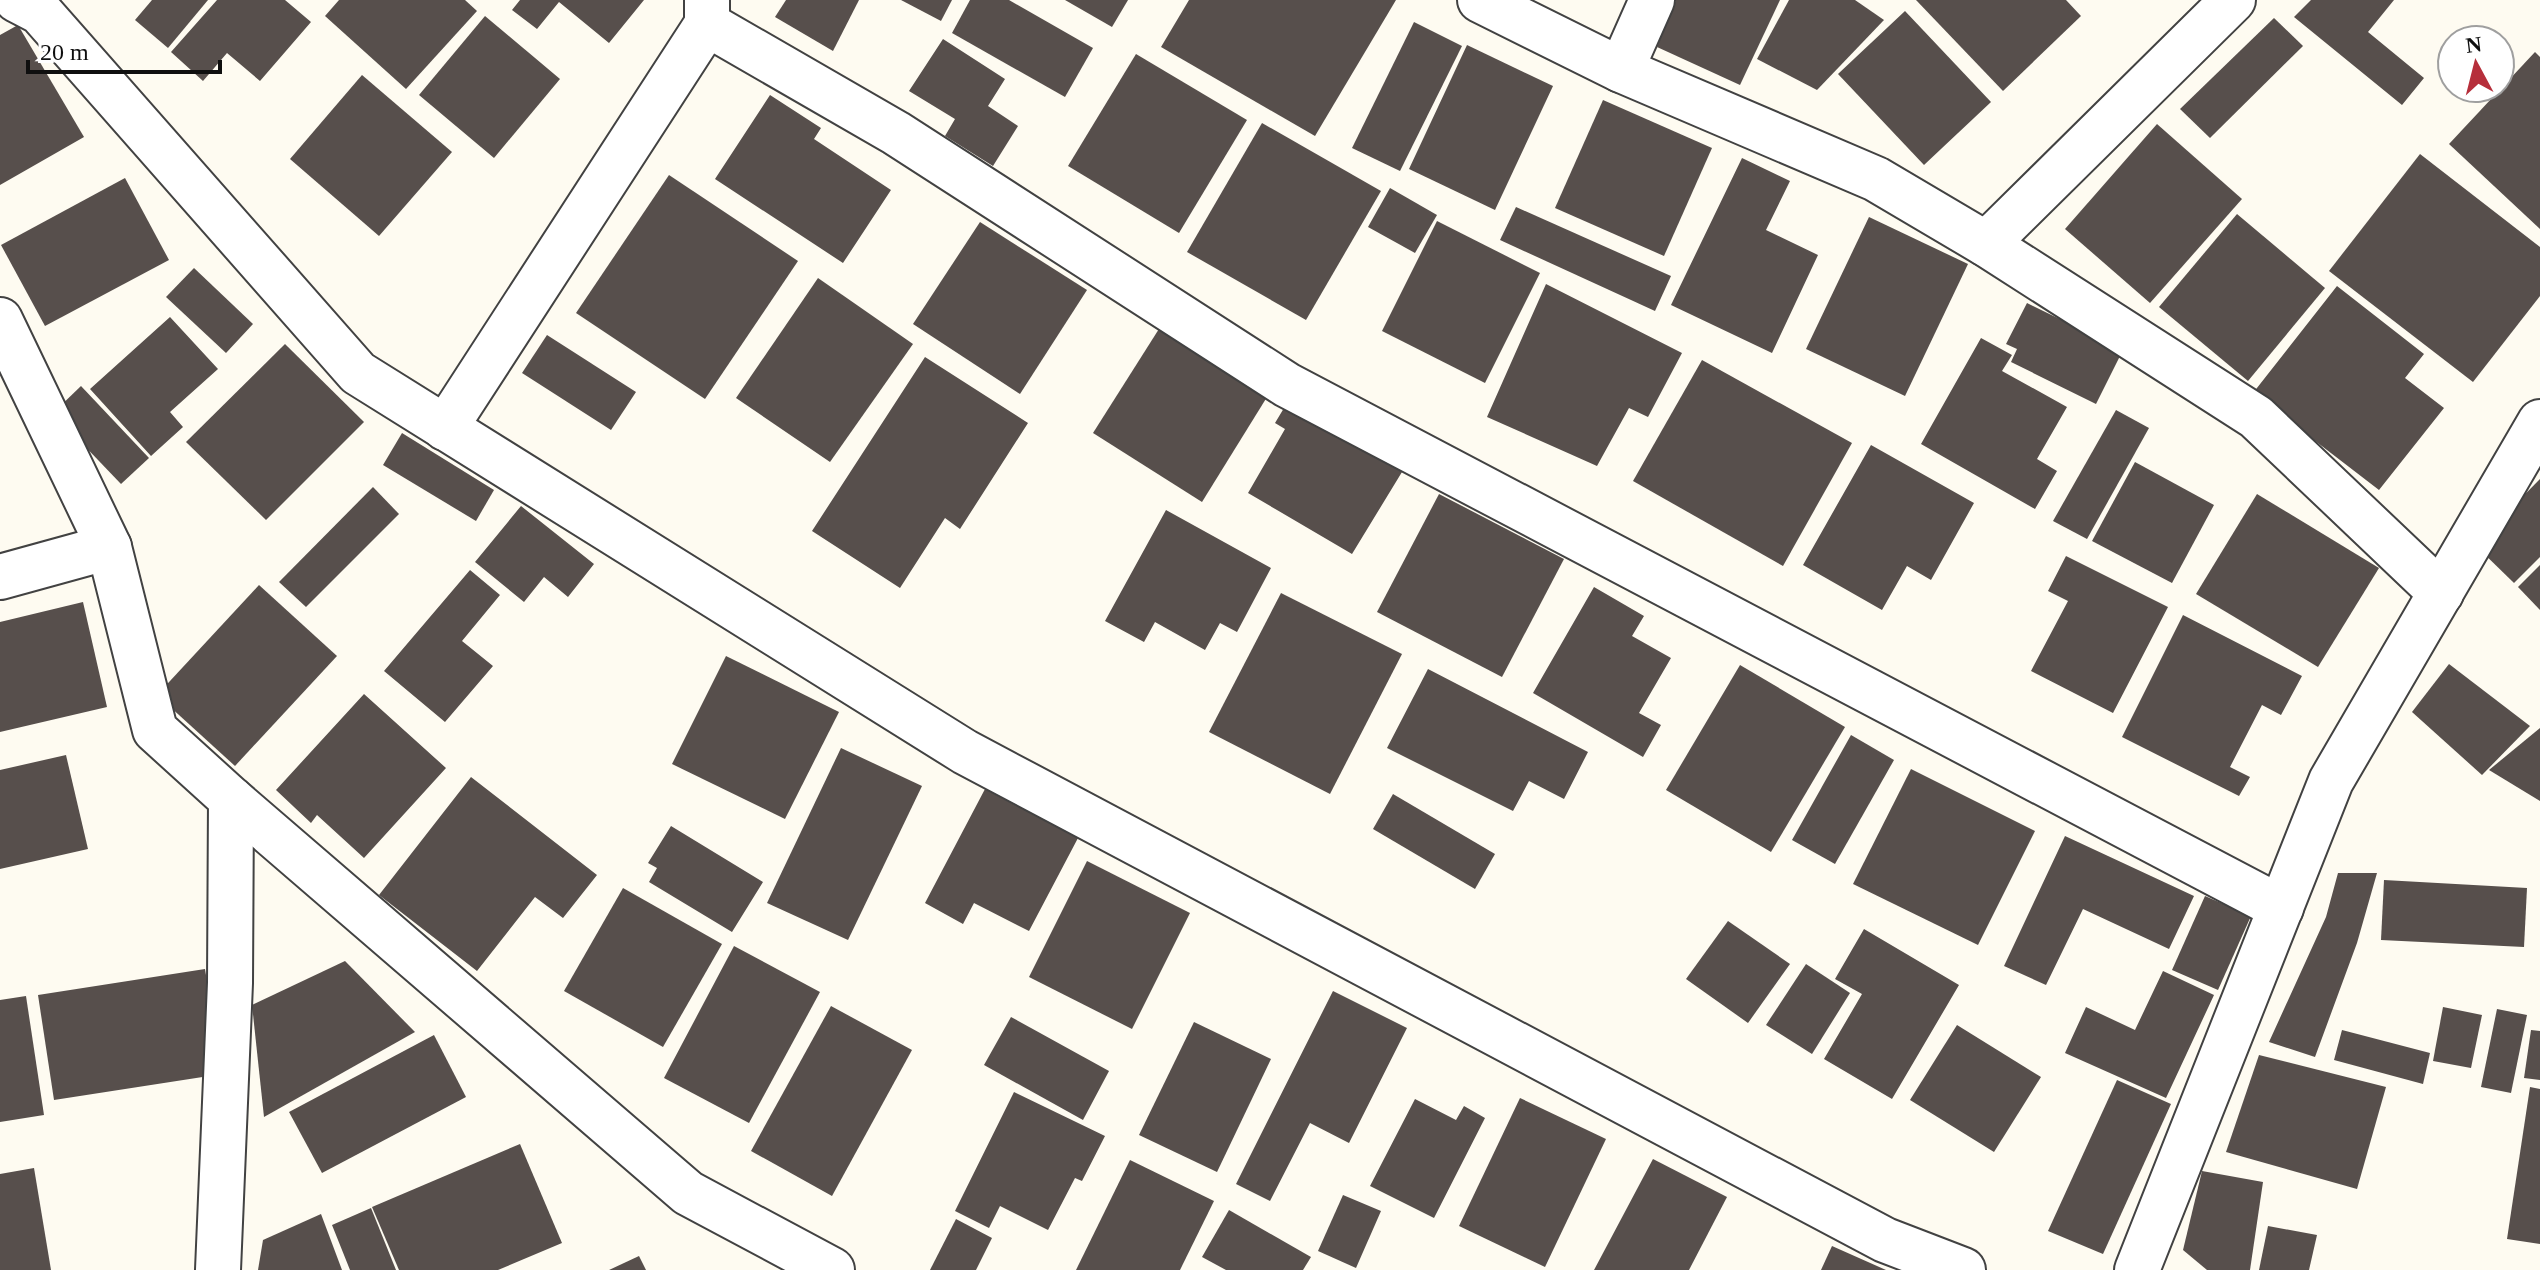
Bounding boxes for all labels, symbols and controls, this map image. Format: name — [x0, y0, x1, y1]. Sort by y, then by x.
scale bar — [28, 24, 220, 74]
north arrow — [2436, 24, 2516, 104]
text: N — [2464, 31, 2483, 58]
text: 20 m — [40, 39, 89, 65]

